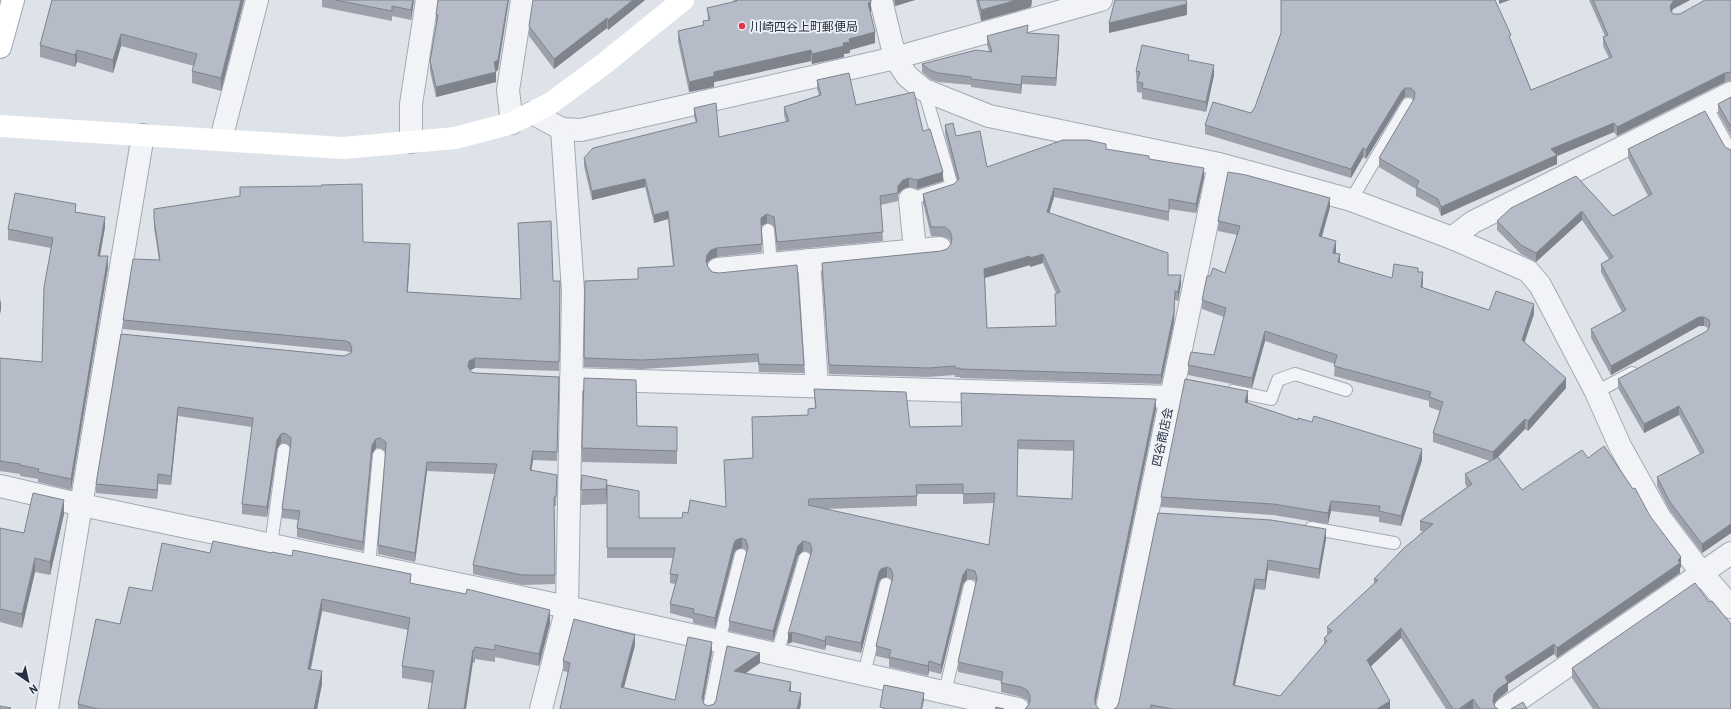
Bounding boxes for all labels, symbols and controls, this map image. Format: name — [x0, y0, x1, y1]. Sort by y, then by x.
place label: 川崎四谷上町郵便局 — [750, 19, 858, 34]
marker: 川崎四谷上町郵便局 — [737, 21, 747, 31]
street label: 四谷商店会 — [1148, 406, 1176, 468]
north arrow — [8, 661, 48, 701]
text: N — [27, 681, 41, 697]

